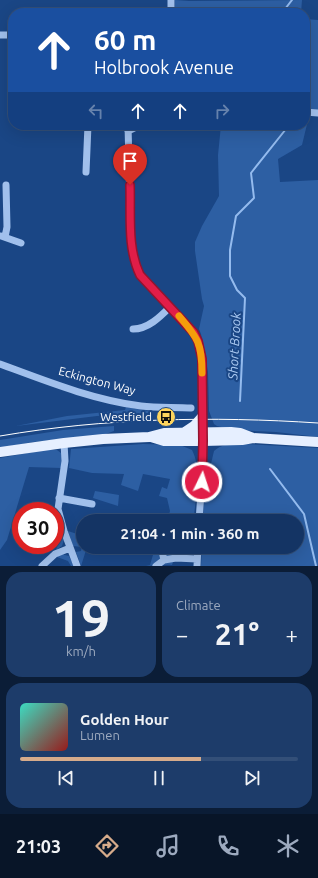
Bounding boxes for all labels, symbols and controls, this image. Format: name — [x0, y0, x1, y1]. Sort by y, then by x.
icon: ahead — [28, 24, 80, 76]
text: 60 m — [94, 24, 156, 55]
text: Holbrook Avenue — [94, 57, 234, 77]
icon: left — [85, 100, 107, 122]
icon: ahead — [127, 100, 149, 122]
icon: ahead — [169, 100, 191, 122]
icon: right — [211, 100, 233, 122]
pin — [113, 144, 147, 185]
icon: arrive — [119, 150, 141, 172]
water label: Short Brook — [225, 312, 243, 381]
street label: Eckington Way — [57, 364, 137, 397]
bus stop icon: Westfield — [155, 406, 177, 428]
place label: Westfield — [100, 410, 152, 423]
position arrow — [181, 461, 223, 503]
speed limit sign: 30 — [12, 502, 64, 554]
text: 21:04 · 1 min · 360 m — [121, 525, 259, 542]
text: 19 — [52, 589, 110, 647]
text: Climate — [176, 598, 221, 612]
text: 21° — [215, 617, 259, 651]
text: − — [176, 622, 188, 647]
text: + — [286, 622, 298, 647]
text: km/h — [66, 644, 96, 658]
text: Golden Hour — [80, 711, 169, 728]
text: Lumen — [80, 728, 120, 742]
icon: previous — [55, 767, 77, 789]
icon: pause — [148, 767, 170, 789]
icon: next — [241, 767, 263, 789]
icon: directions — [93, 832, 121, 860]
icon: music — [154, 832, 182, 860]
icon: phone — [214, 832, 242, 860]
icon: climate — [274, 832, 302, 860]
text: 21:03 — [16, 836, 61, 856]

